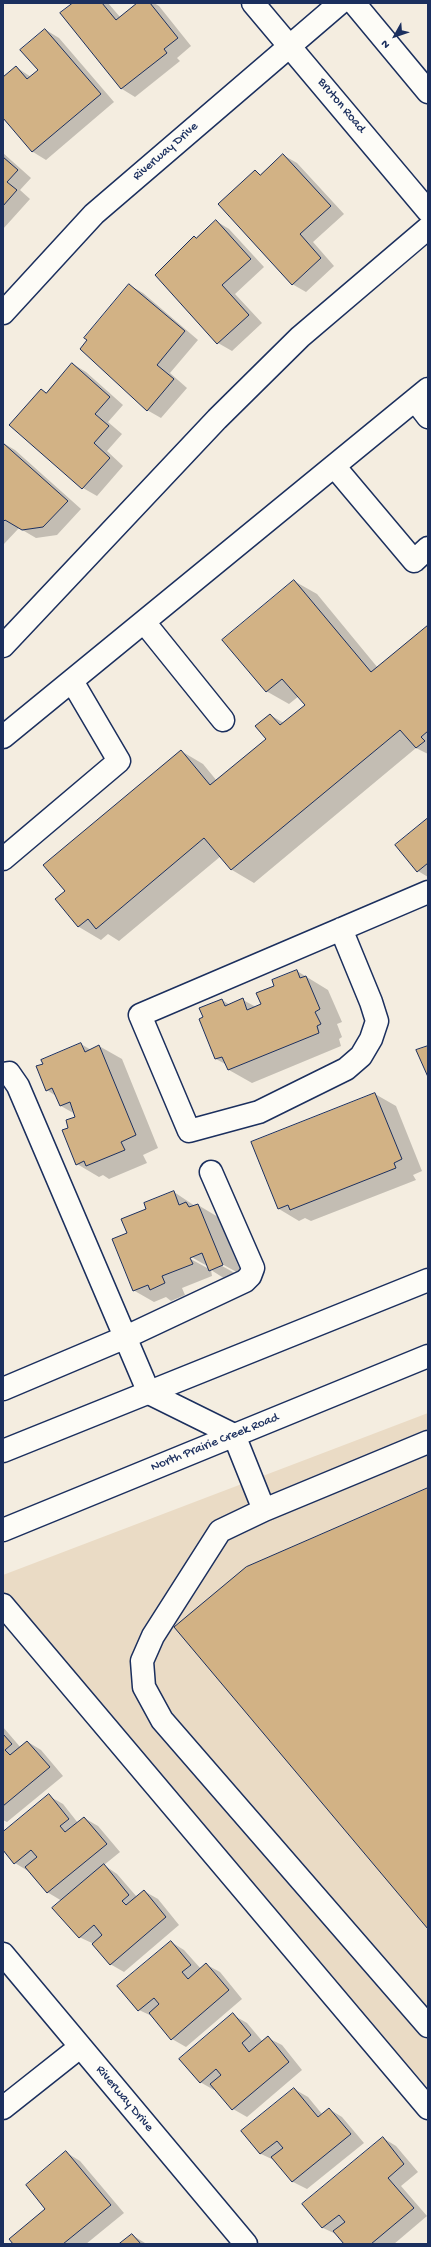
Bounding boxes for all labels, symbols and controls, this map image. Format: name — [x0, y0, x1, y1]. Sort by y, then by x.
north arrow — [375, 16, 415, 56]
text: N — [379, 37, 393, 50]
street label: Bruton Road — [313, 75, 369, 137]
street label: Riverway Drive — [130, 119, 202, 185]
street label: North Prairie Creek Road — [149, 1410, 281, 1476]
street label: Riverway Drive — [92, 2063, 156, 2135]

